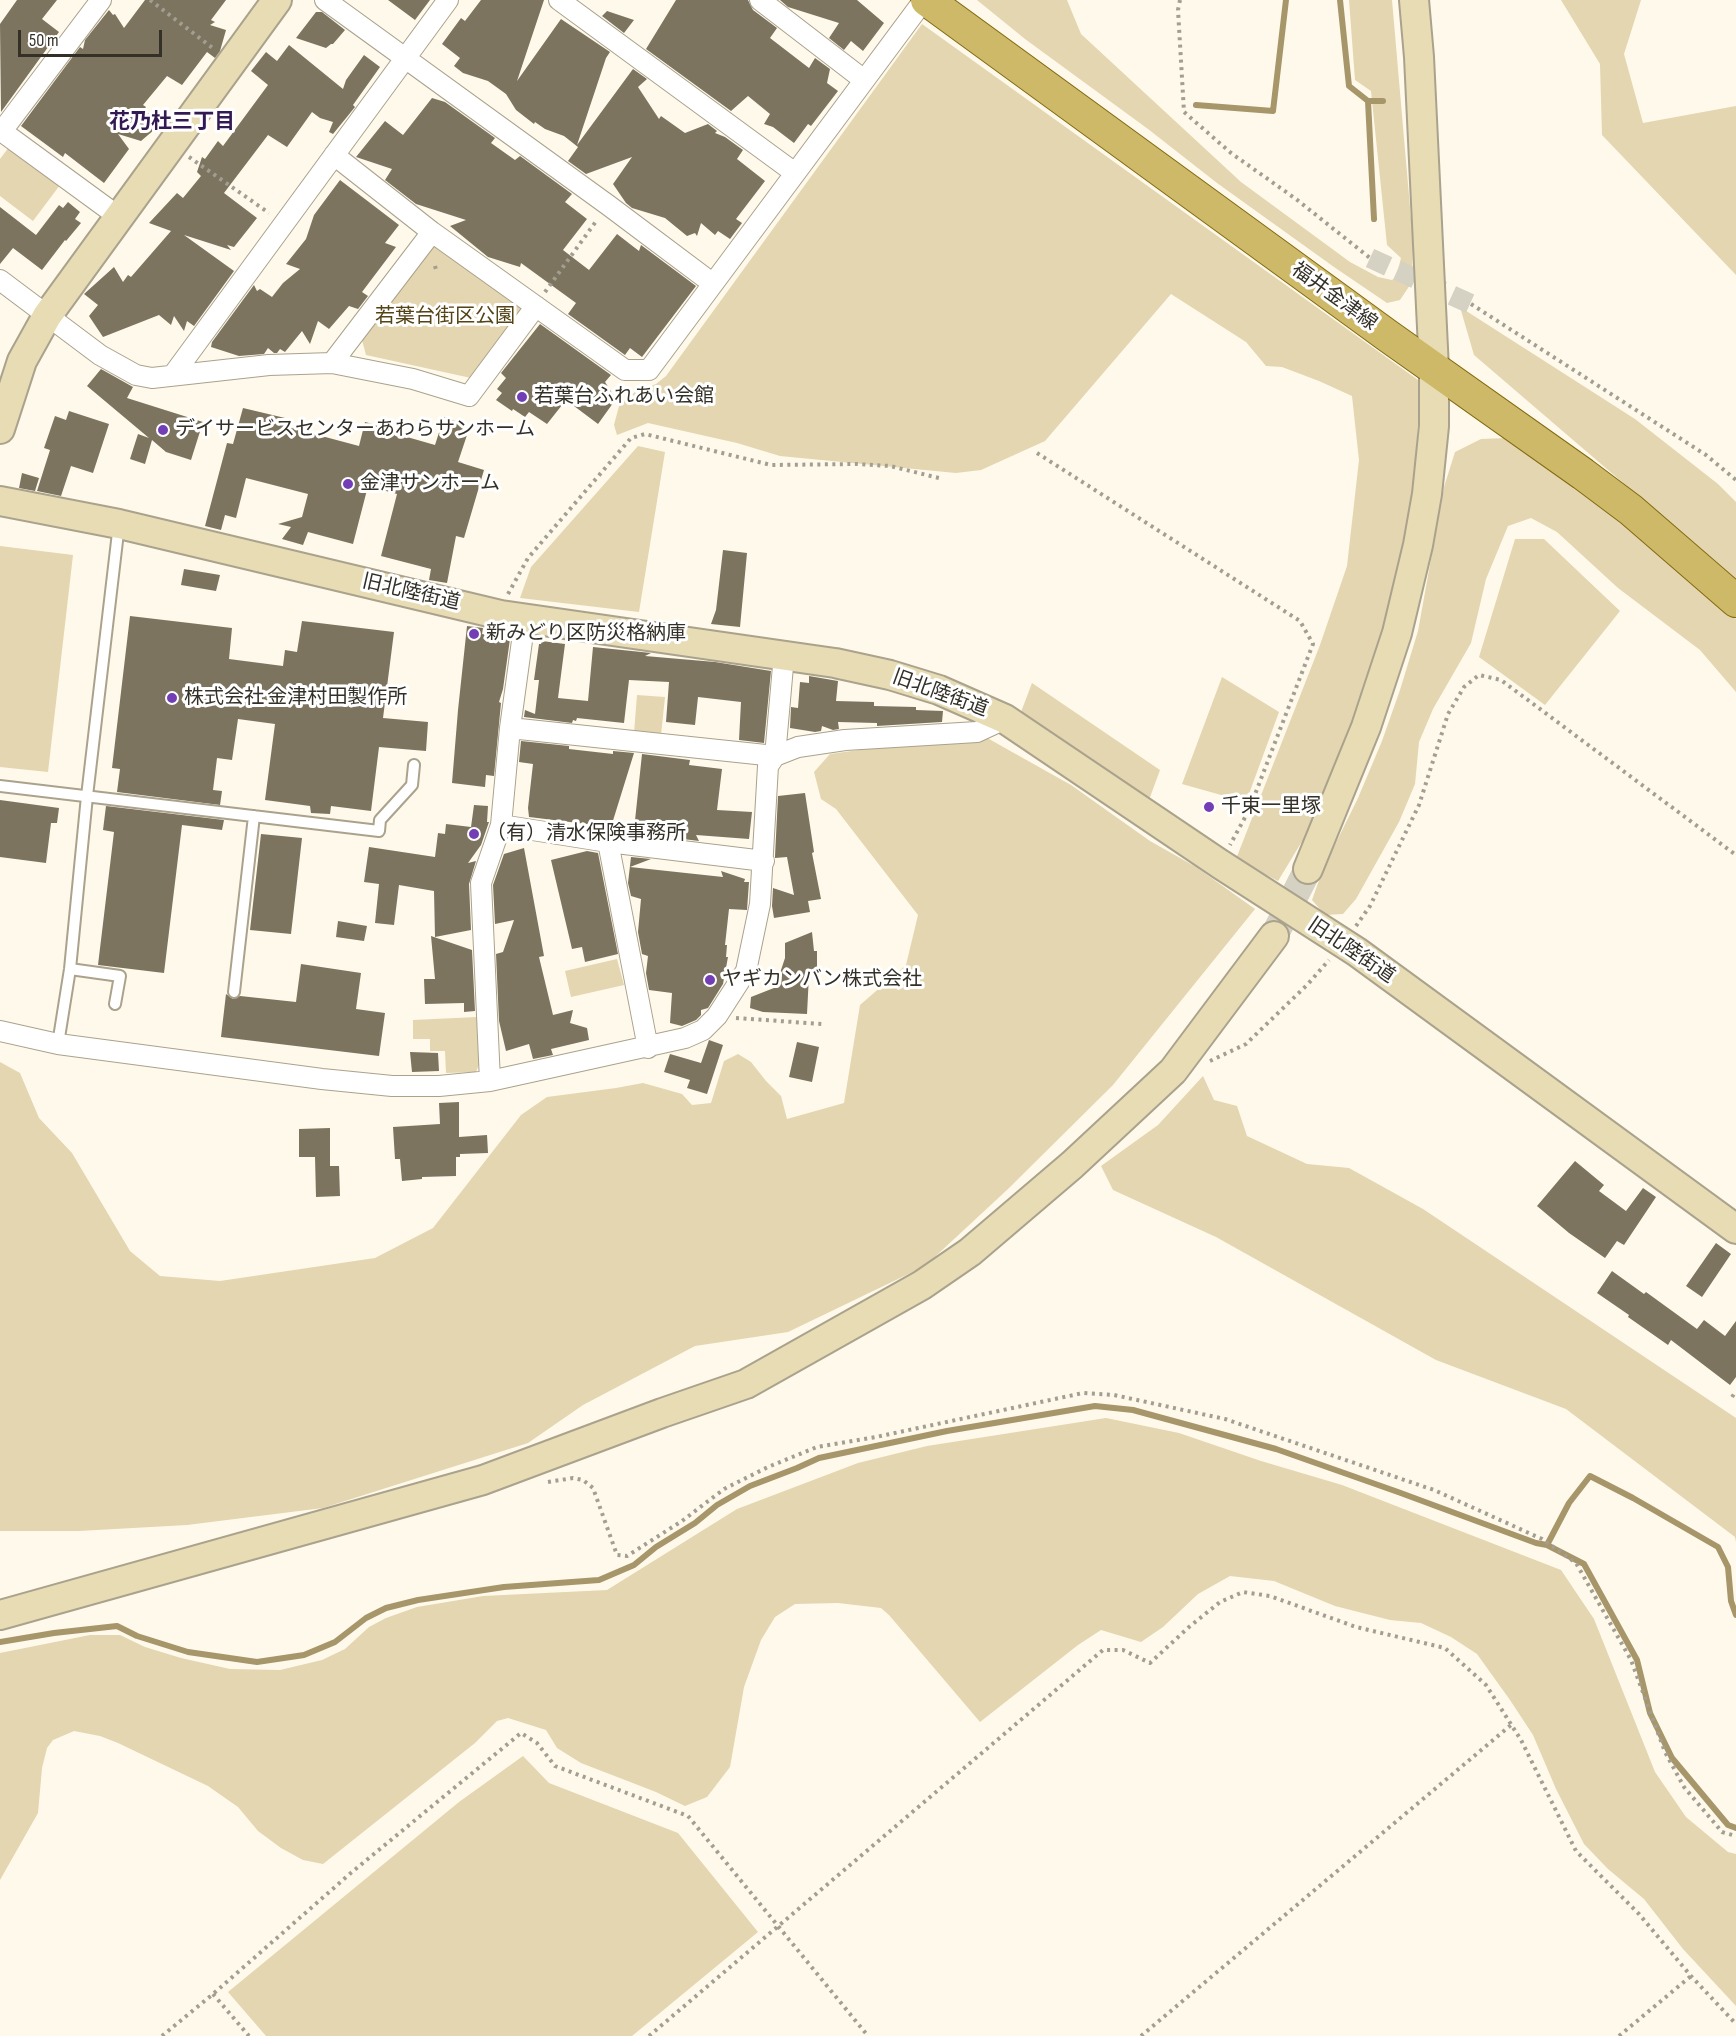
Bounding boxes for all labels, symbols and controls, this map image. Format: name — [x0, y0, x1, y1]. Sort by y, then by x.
scale bar — [21, 18, 165, 56]
text: 50 m — [29, 30, 59, 51]
district label: 花乃杜三丁目 — [109, 110, 235, 136]
street label: 福井金津線 — [1286, 258, 1382, 336]
park label: 若葉台街区公園 — [375, 305, 515, 329]
place label: 若葉台ふれあい会館 — [534, 385, 714, 409]
marker: 若葉台ふれあい会館 — [515, 390, 529, 404]
place label: デイサービスセンターあわらサンホーム — [175, 418, 535, 442]
marker: デイサービスセンターあわらサンホーム — [156, 423, 170, 437]
place label: 金津サンホーム — [360, 472, 500, 496]
marker: 金津サンホーム — [341, 477, 355, 491]
street label: 旧北陸街道 — [360, 570, 462, 616]
place label: 新みどり区防災格納庫 — [486, 622, 686, 646]
marker: 新みどり区防災格納庫 — [467, 627, 481, 641]
street label: 旧北陸街道 — [889, 666, 991, 722]
place label: 株式会社 金津村田製作所 — [184, 686, 407, 710]
marker: 株式会社 金津村田製作所 — [165, 691, 179, 705]
place label: 千束一里塚 — [1221, 795, 1321, 819]
marker: 千束一里塚 — [1202, 800, 1216, 814]
place label: （有）清水保険事務所 — [486, 822, 686, 846]
marker: （有）清水保険事務所 — [467, 827, 481, 841]
street label: 旧北陸街道 — [1303, 913, 1399, 989]
place label: ヤギカンバン株式会社 — [722, 968, 922, 992]
marker: ヤギカンバン株式会社 — [703, 973, 717, 987]

